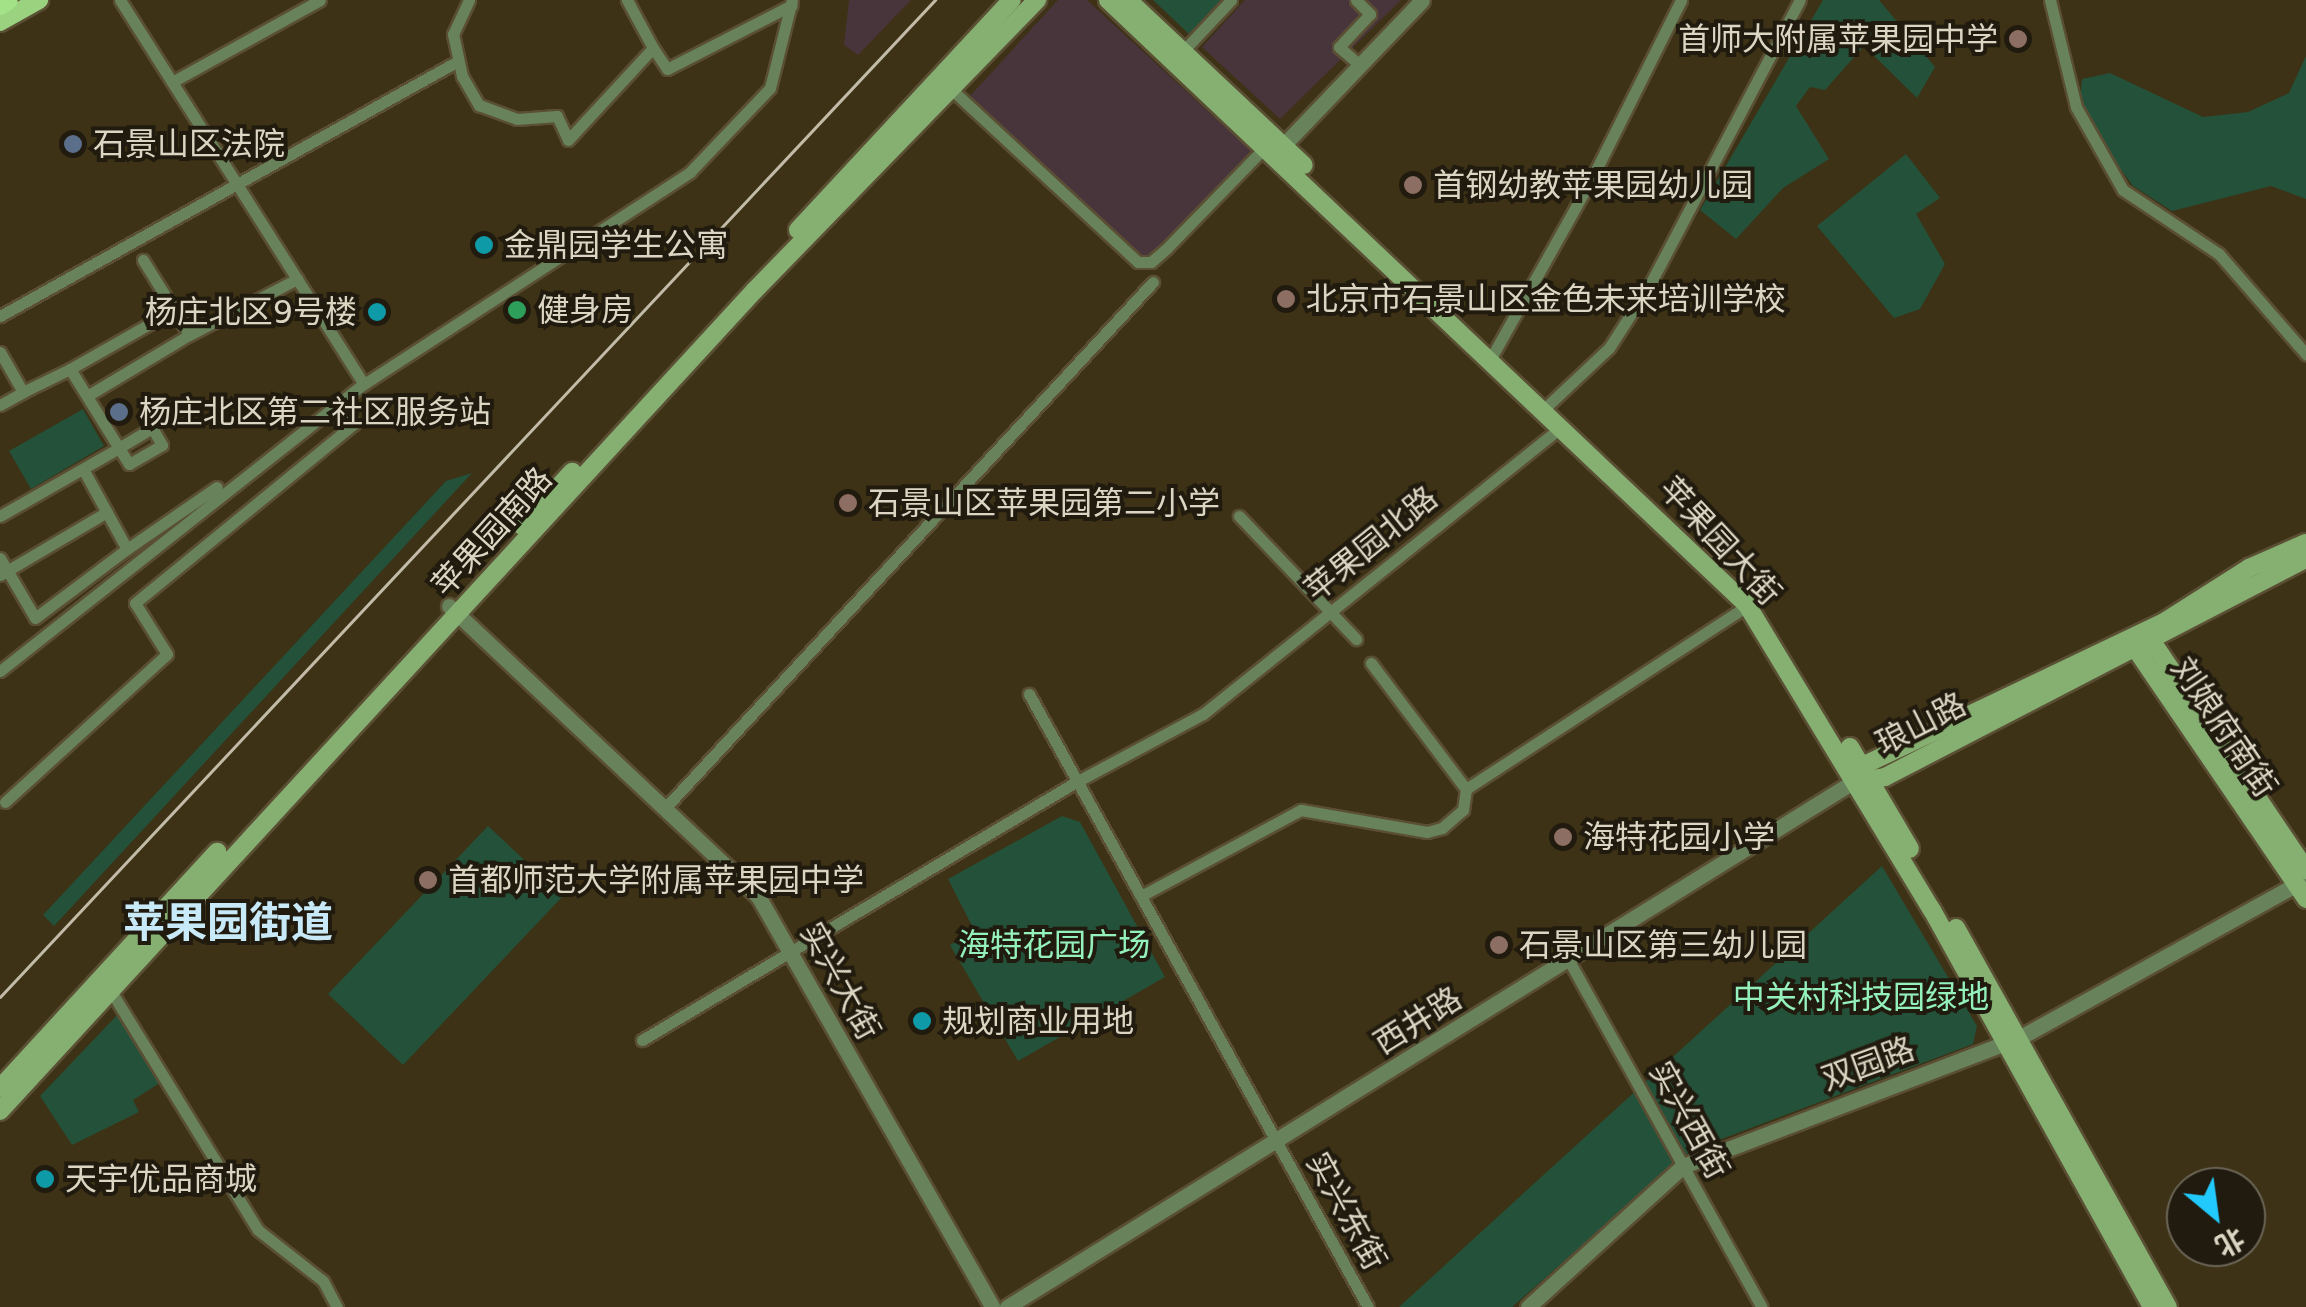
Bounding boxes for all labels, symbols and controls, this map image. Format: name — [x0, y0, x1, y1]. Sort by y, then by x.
place label: 首师大附属苹果园中学 — [1678, 20, 1998, 58]
marker: 首师大附属苹果园中学 — [2007, 28, 2029, 50]
place label: 石景山区法院 — [93, 125, 285, 163]
marker: 石景山区法院 — [62, 133, 84, 155]
place label: 首钢幼教苹果园幼儿园 — [1433, 166, 1753, 204]
marker: 首钢幼教苹果园幼儿园 — [1402, 174, 1424, 196]
place label: 金鼎园学生公寓 — [504, 226, 728, 264]
marker: 金鼎园学生公寓 — [473, 234, 495, 256]
place label: 北京市石景山区金色未来培训学校 — [1306, 280, 1786, 318]
marker: 北京市石景山区金色未来培训学校 — [1275, 288, 1297, 310]
place label: 健身房 — [537, 291, 633, 329]
place label: 杨庄北区9号楼 — [145, 293, 357, 331]
marker: 健身房 — [506, 299, 528, 321]
marker: 杨庄北区9号楼 — [366, 301, 388, 323]
place label: 杨庄北区第二社区服务站 — [139, 393, 491, 431]
marker: 杨庄北区第二社区服务站 — [108, 401, 130, 423]
street label: 苹果园南路 — [424, 460, 560, 604]
street label: 苹果园大街 — [1651, 469, 1789, 613]
street label: 苹果园北路 — [1297, 479, 1445, 609]
place label: 石景山区苹果园第二小学 — [868, 484, 1220, 522]
marker: 石景山区苹果园第二小学 — [837, 492, 859, 514]
street label: 刘娘府南街 — [2163, 650, 2285, 804]
street label: 琅山路 — [1870, 685, 1972, 763]
place label: 海特花园小学 — [1583, 818, 1775, 856]
marker: 海特花园小学 — [1552, 826, 1574, 848]
place label: 首都师范大学附属苹果园中学 — [448, 861, 864, 899]
marker: 首都师范大学附属苹果园中学 — [417, 869, 439, 891]
district label: 苹果园街道 — [123, 898, 333, 948]
street label: 实兴大街 — [792, 916, 888, 1046]
park label: 海特花园广场 — [958, 926, 1150, 964]
place label: 石景山区第三幼儿园 — [1519, 926, 1807, 964]
marker: 石景山区第三幼儿园 — [1488, 934, 1510, 956]
park label: 中关村科技园绿地 — [1733, 978, 1989, 1016]
street label: 西井路 — [1367, 979, 1469, 1063]
place label: 规划商业用地 — [942, 1002, 1134, 1040]
marker: 规划商业用地 — [911, 1010, 933, 1032]
street label: 双园路 — [1816, 1030, 1920, 1098]
street label: 实兴西街 — [1641, 1055, 1737, 1185]
street label: 实兴东街 — [1298, 1146, 1394, 1276]
place label: 天宇优品商城 — [65, 1160, 257, 1198]
north arrow — [2166, 1167, 2266, 1267]
marker: 天宇优品商城 — [34, 1168, 56, 1190]
text: 北 — [2210, 1221, 2250, 1263]

